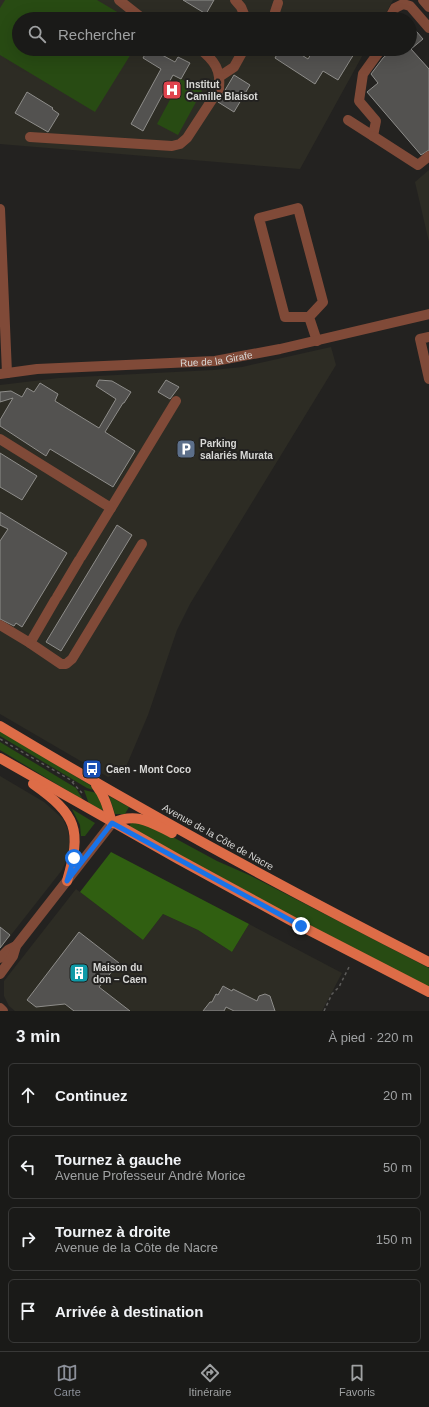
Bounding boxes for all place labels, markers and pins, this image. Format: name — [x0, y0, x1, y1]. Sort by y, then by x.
hospital icon: Institut Camille Blaisot — [161, 79, 183, 101]
place label: Institut Camille Blaisot — [186, 79, 258, 102]
parking icon: Parking salariés Murata — [175, 438, 197, 460]
place label: Parking salariés Murata — [200, 438, 273, 461]
bus stop icon: Caen - Mont Coco — [81, 758, 103, 780]
place label: Caen - Mont Coco — [106, 764, 191, 775]
building icon: Maison du don – Caen — [68, 962, 90, 984]
place label: Maison du don – Caen — [93, 962, 147, 985]

